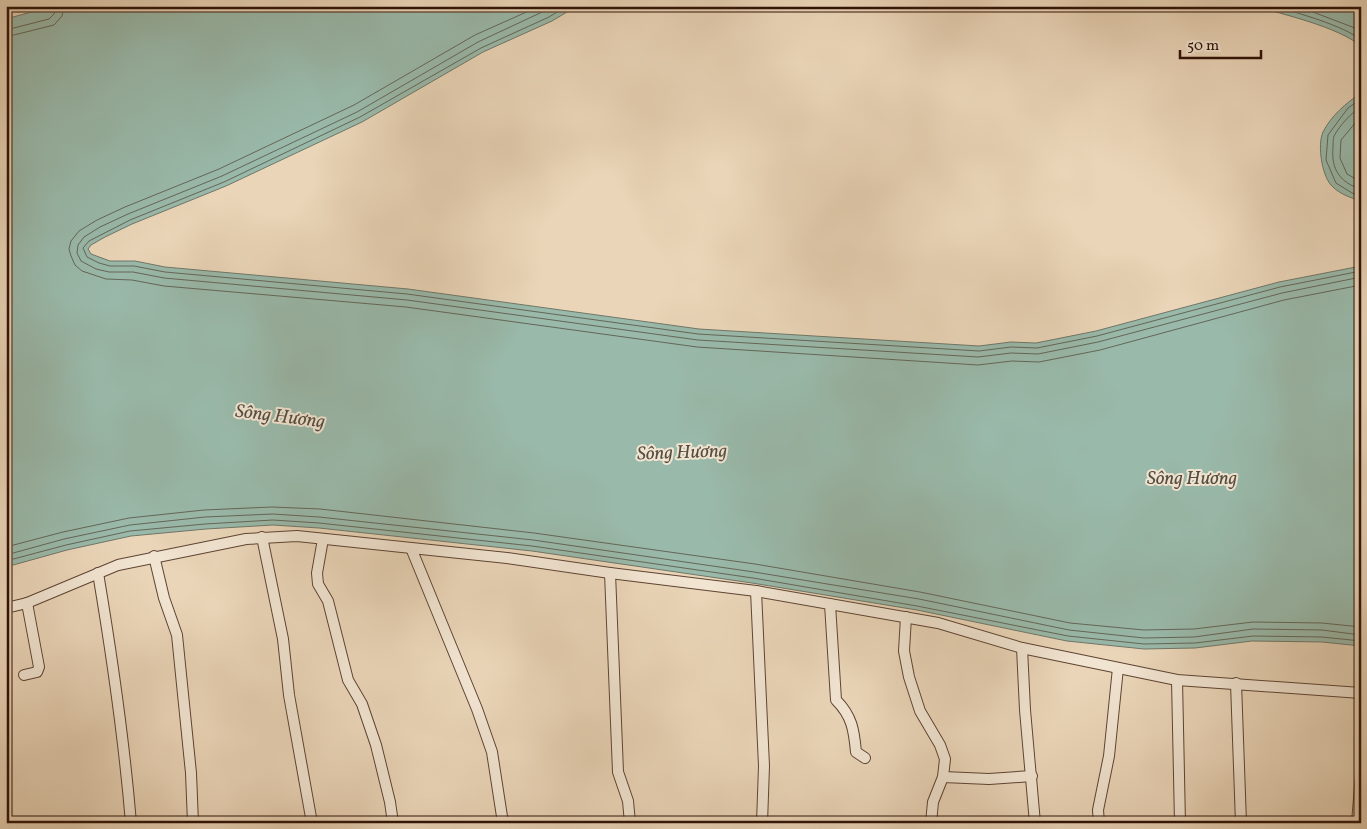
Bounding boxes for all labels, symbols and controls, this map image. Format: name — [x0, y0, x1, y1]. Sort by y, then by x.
scale bar — [1180, 28, 1261, 60]
text: 50 m — [1187, 36, 1219, 57]
water label: Sông Hương — [234, 399, 326, 435]
water label: Sông Hương — [637, 438, 727, 468]
water label: Sông Hương — [1147, 466, 1237, 492]

